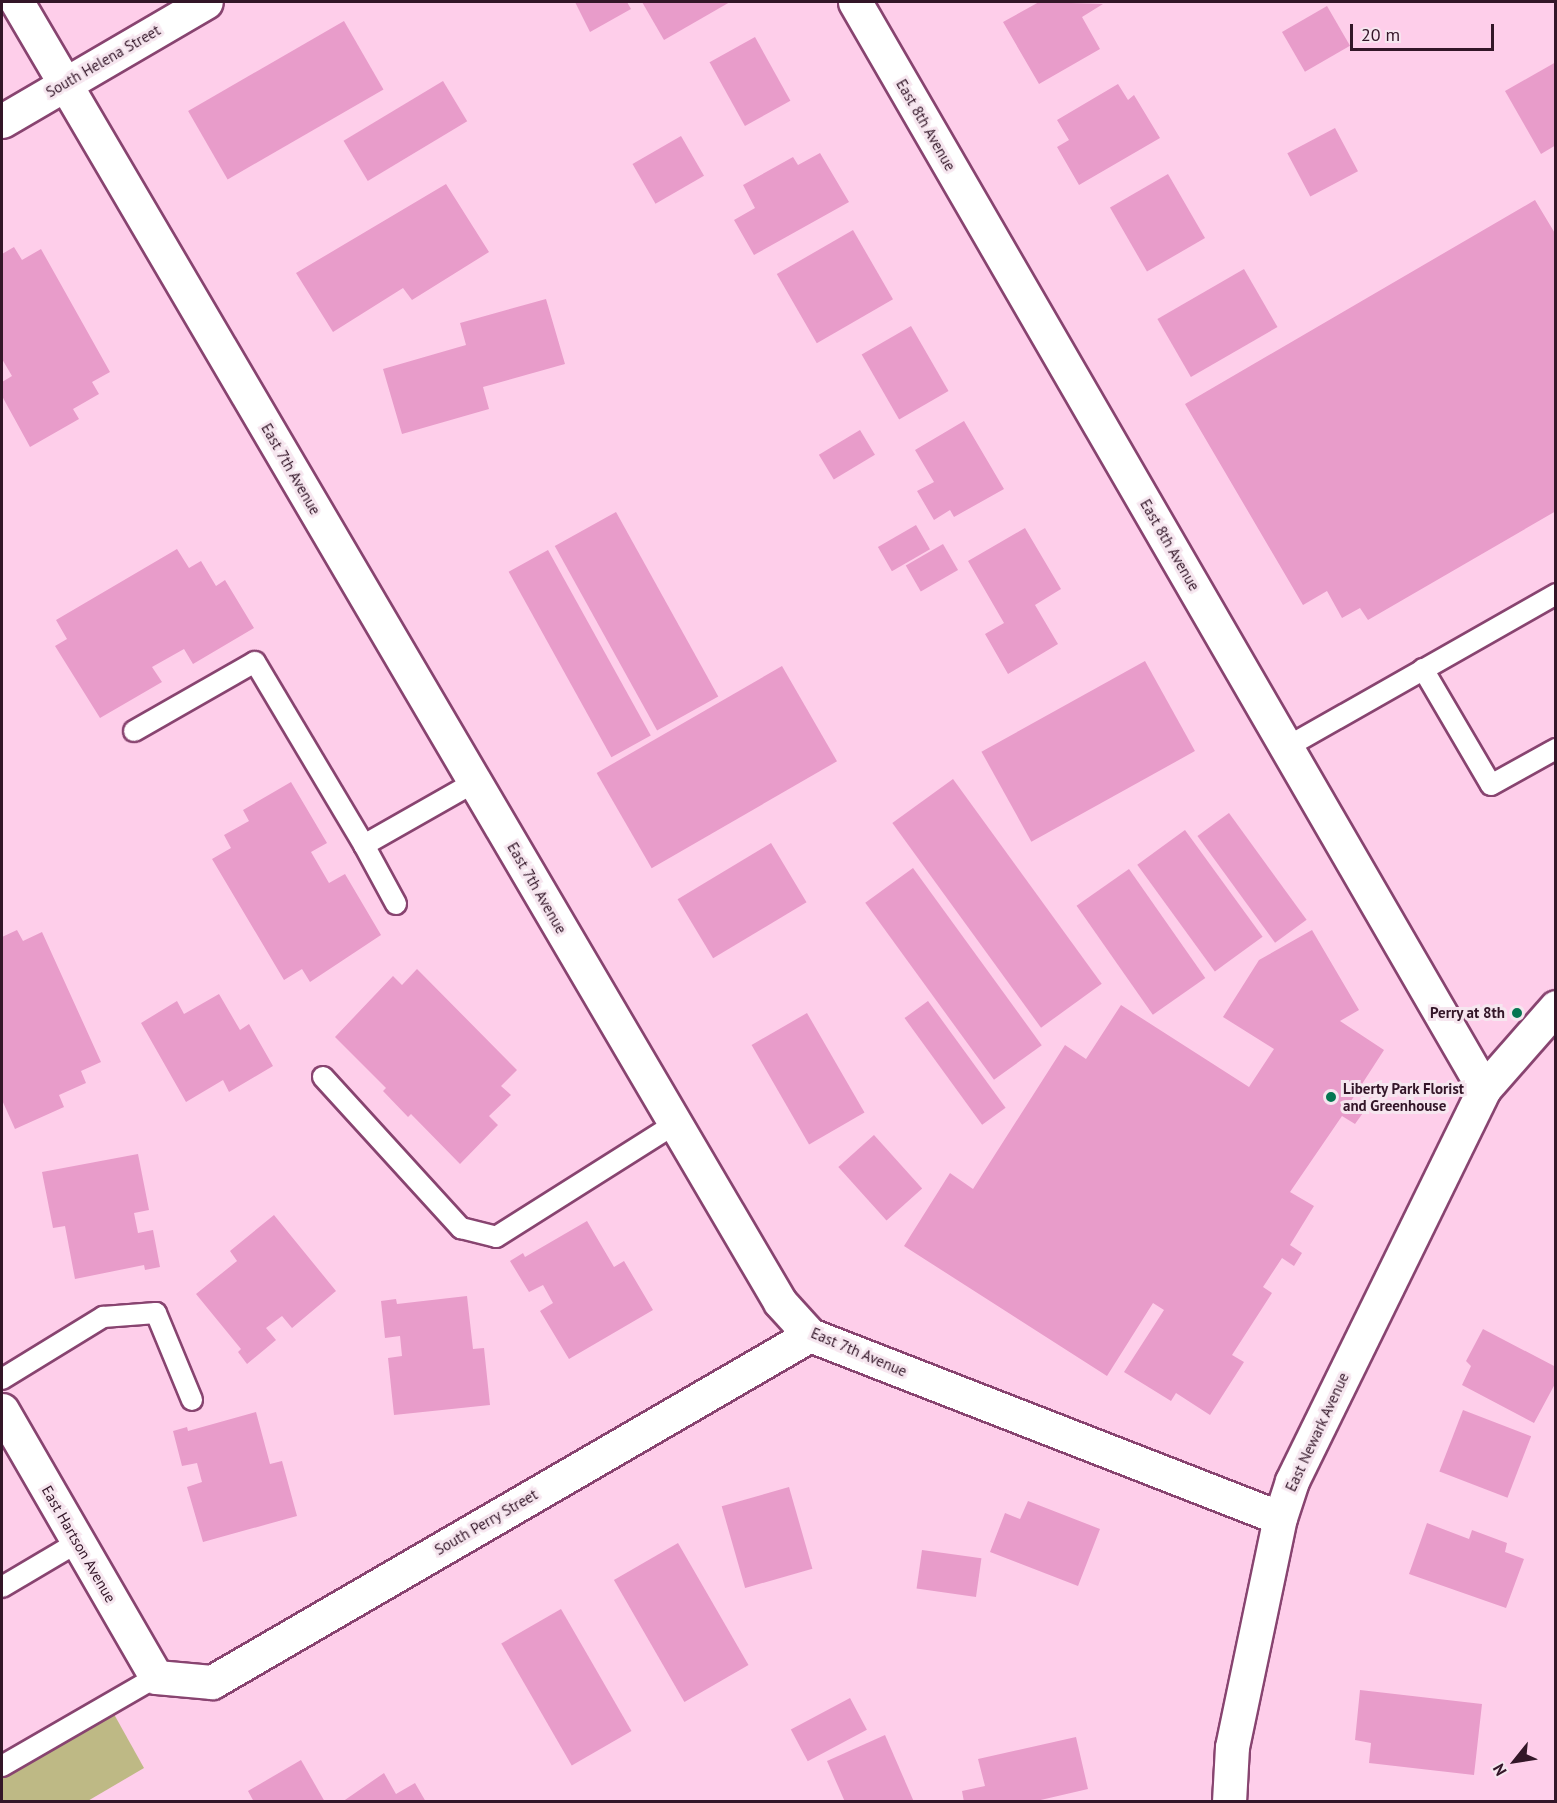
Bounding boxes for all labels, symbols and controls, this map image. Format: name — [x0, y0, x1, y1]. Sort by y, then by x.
scale bar — [1353, 12, 1497, 50]
street label: South Helena Street — [43, 21, 163, 101]
text: 20 m — [1361, 23, 1400, 46]
street label: East 8th Avenue — [892, 76, 960, 174]
street label: East 7th Avenue — [257, 420, 325, 518]
street label: East 8th Avenue — [1136, 496, 1204, 594]
street label: East 7th Avenue — [503, 839, 571, 937]
place label: Perry at 8th — [1429, 1004, 1505, 1022]
marker: Perry at 8th — [1510, 1006, 1524, 1020]
place label: Liberty Park Florist and Greenhouse — [1343, 1079, 1465, 1114]
marker: Liberty Park Florist and Greenhouse — [1324, 1090, 1338, 1104]
street label: East 7th Avenue — [808, 1324, 910, 1380]
street label: East Newark Avenue — [1281, 1369, 1353, 1495]
street label: East Hartson Avenue — [38, 1482, 120, 1606]
street label: South Perry Street — [431, 1485, 541, 1559]
north arrow — [1485, 1731, 1545, 1791]
text: N — [1488, 1760, 1511, 1780]

